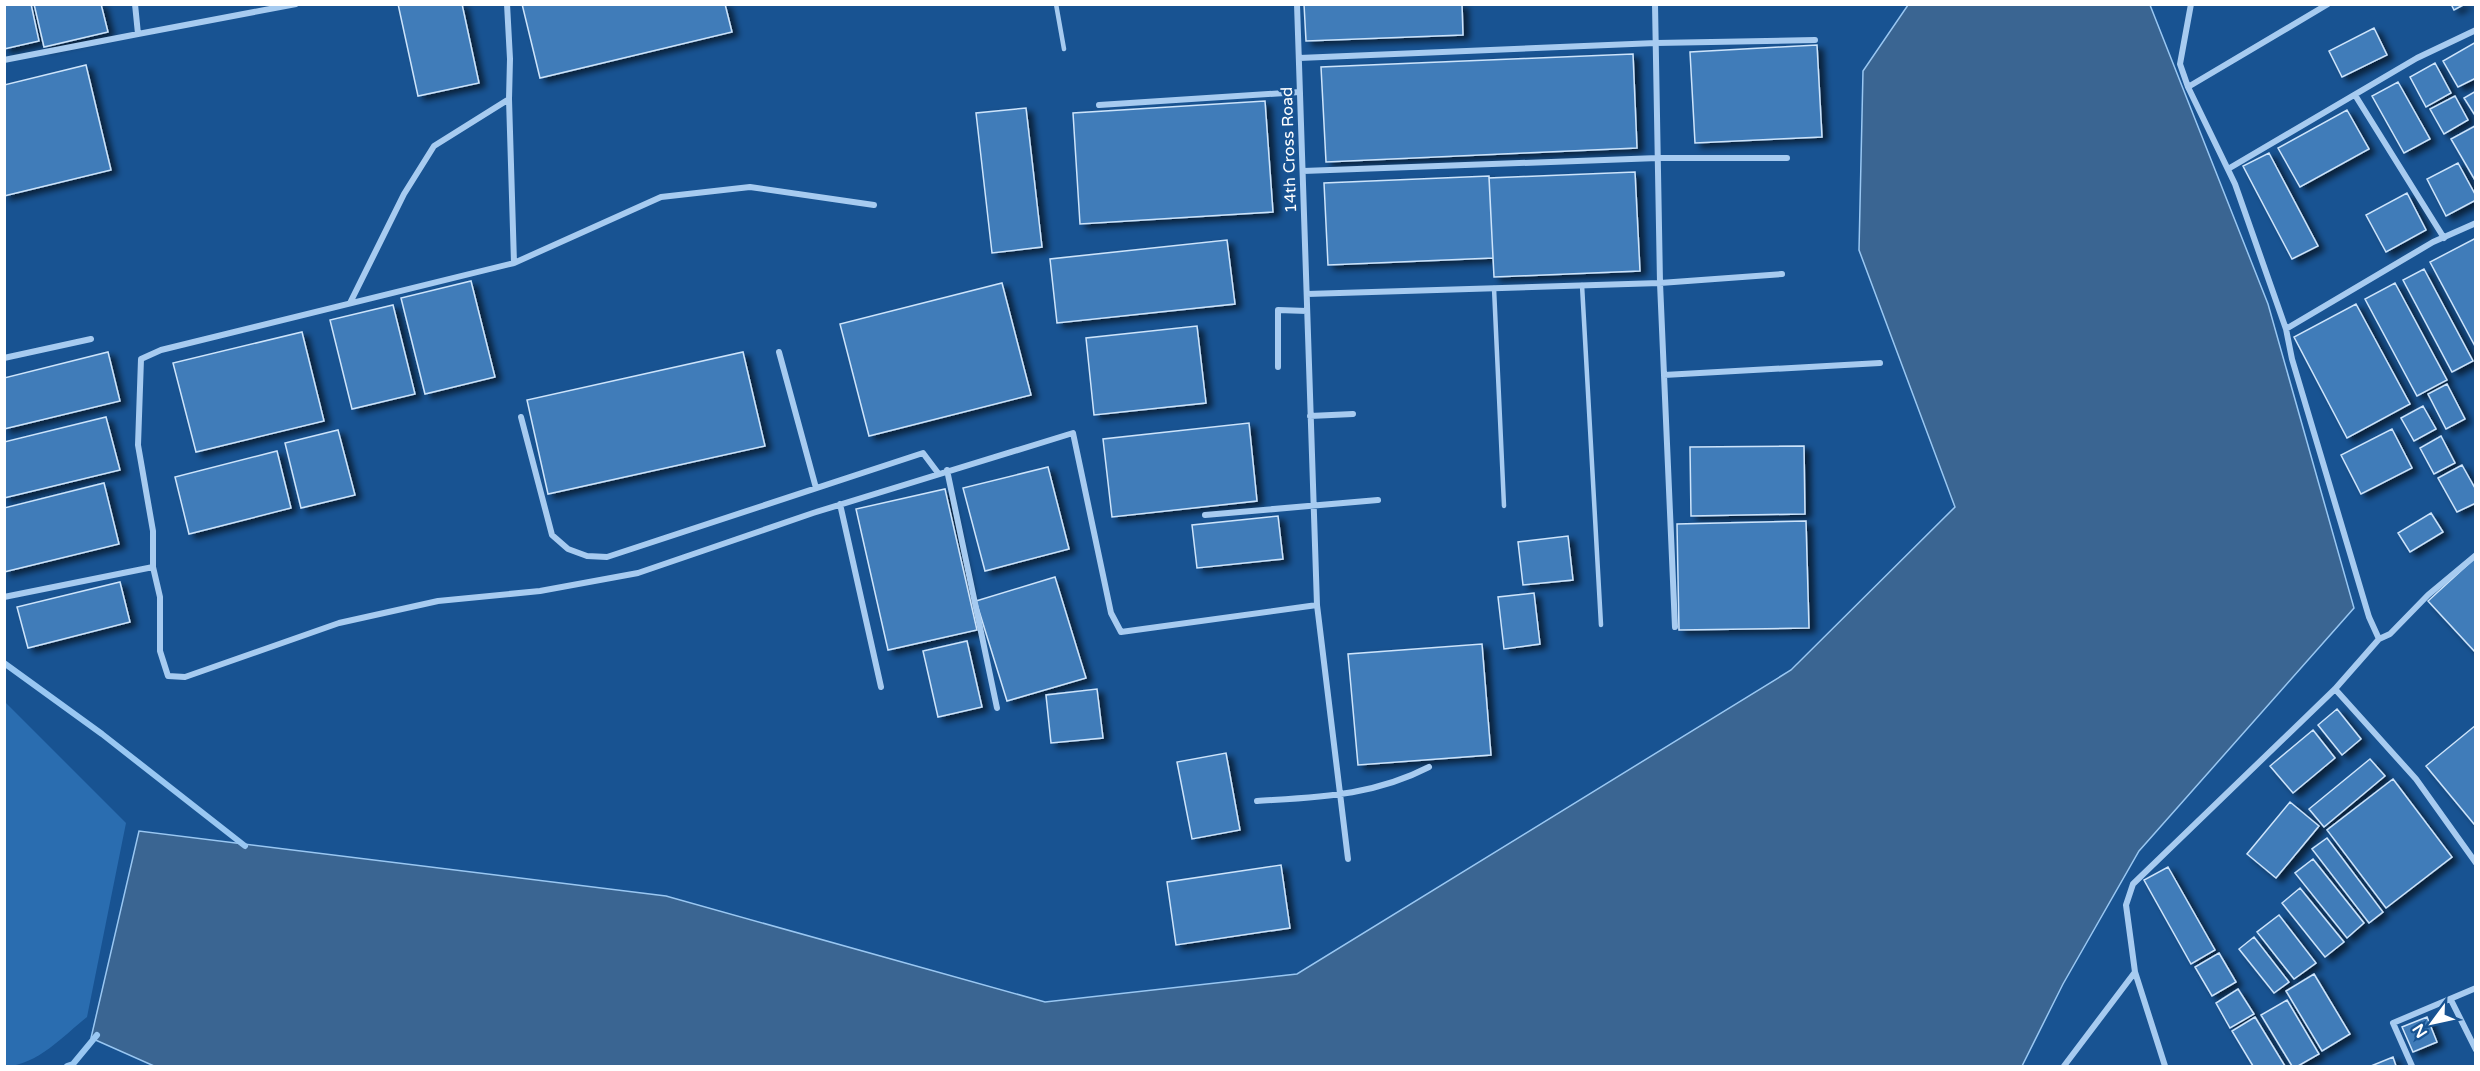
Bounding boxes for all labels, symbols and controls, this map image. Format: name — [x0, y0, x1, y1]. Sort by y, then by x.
street label: 14th Cross Road — [1277, 86, 1301, 214]
north arrow — [2402, 993, 2462, 1053]
text: N — [2408, 1020, 2432, 1041]

